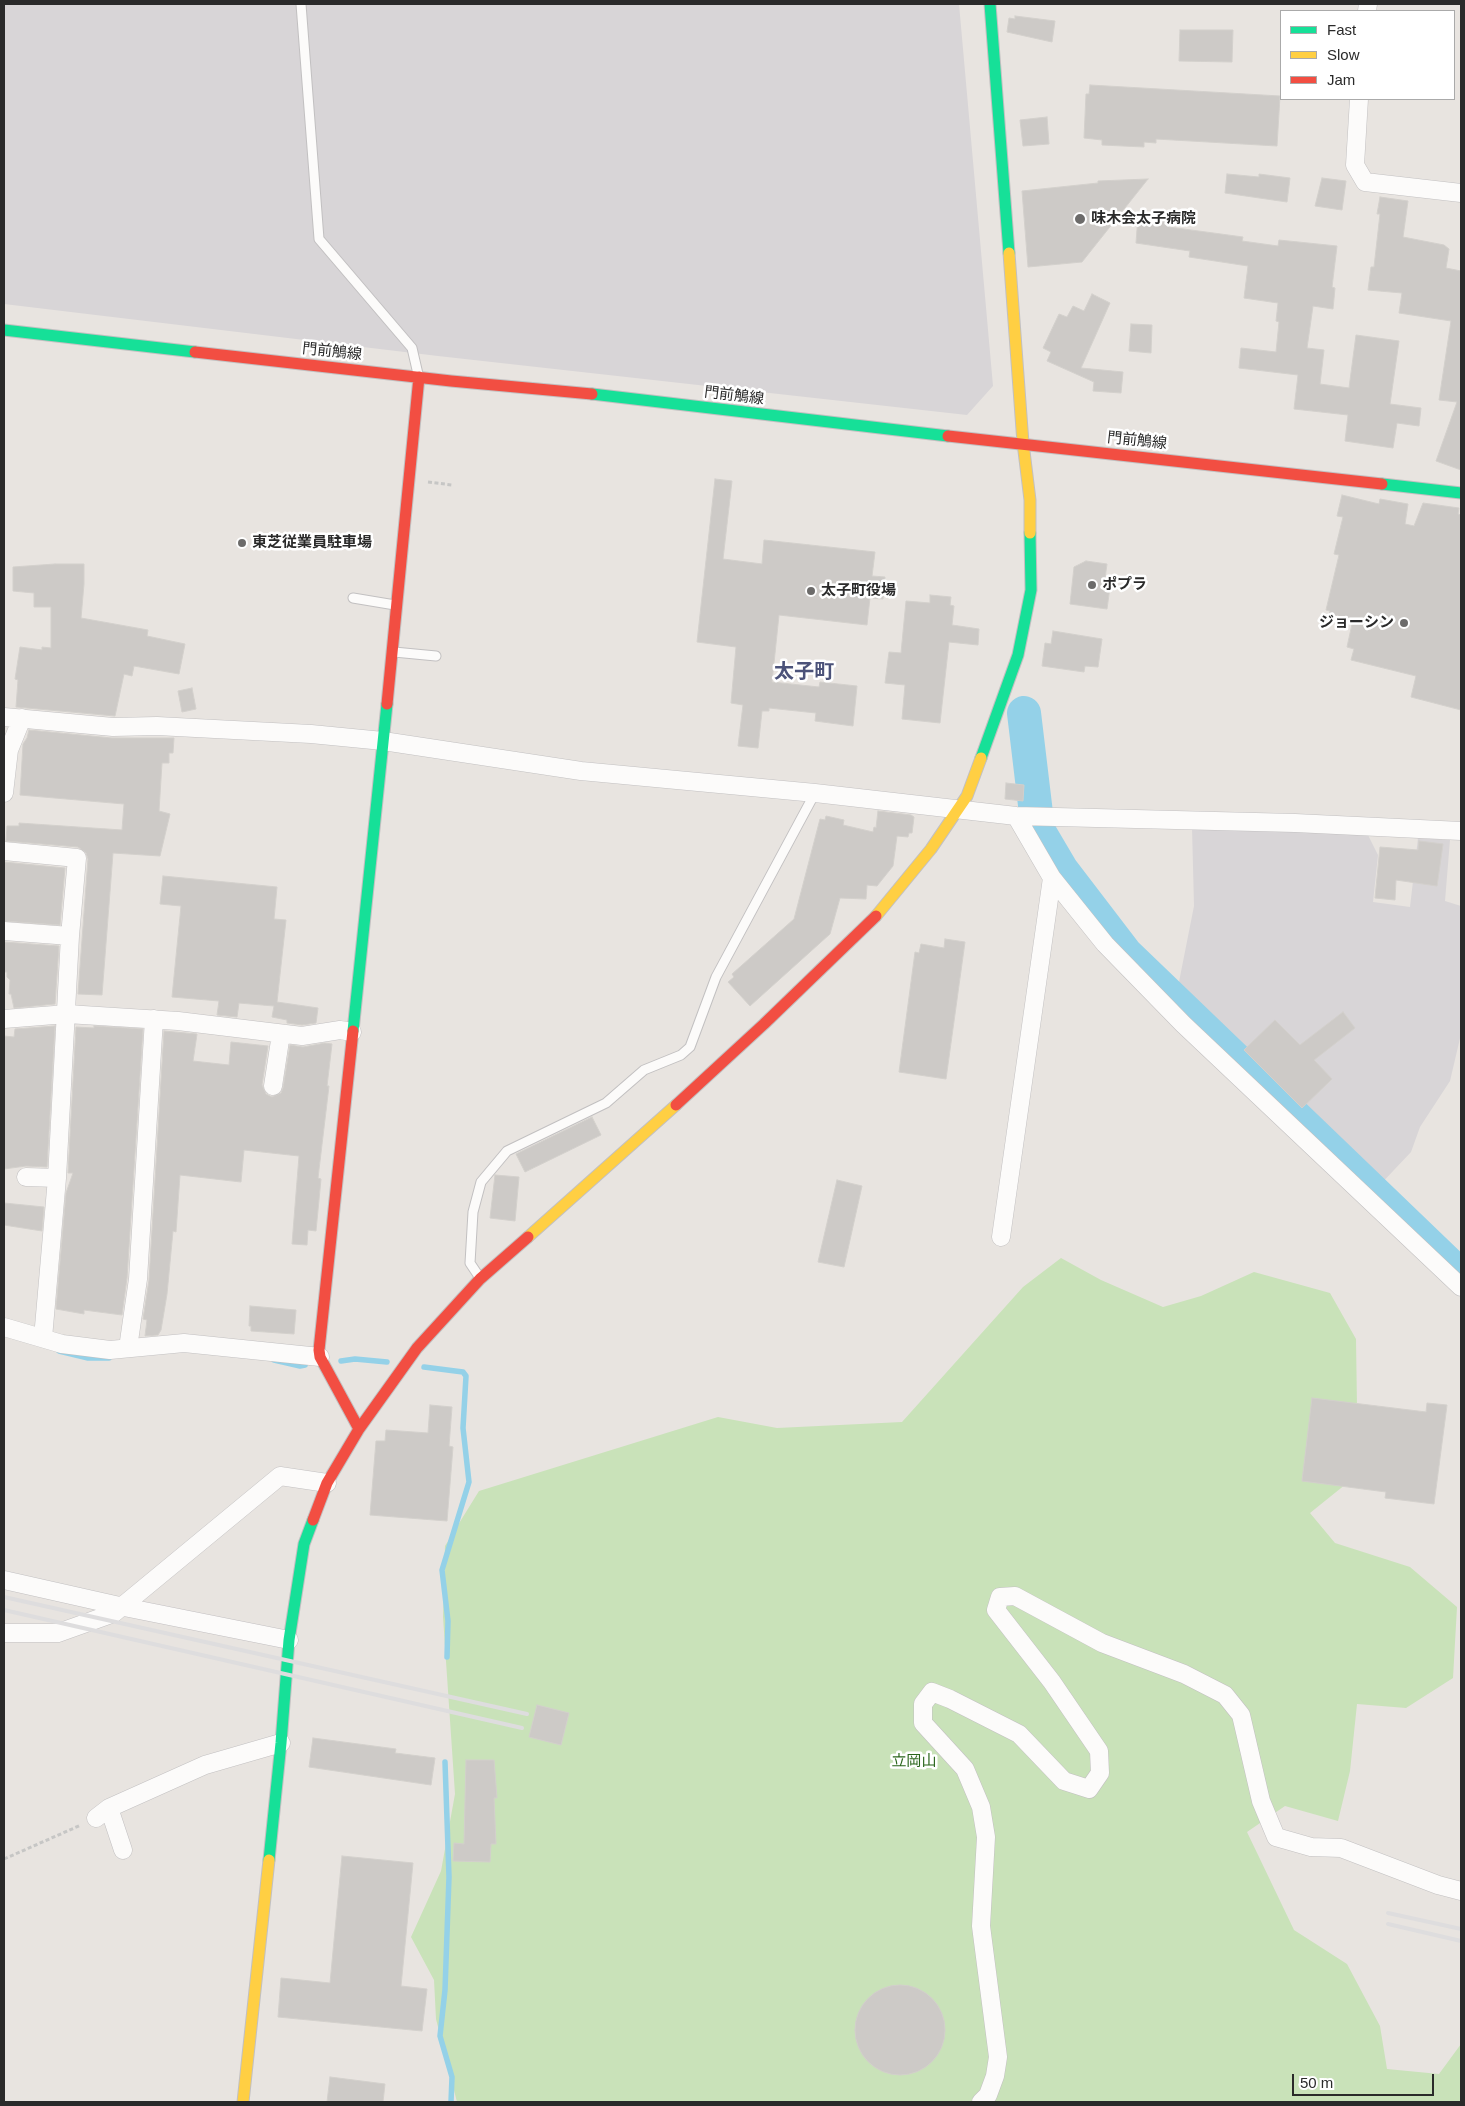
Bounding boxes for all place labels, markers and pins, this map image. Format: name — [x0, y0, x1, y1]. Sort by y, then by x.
place label: 味木会太子病院 — [1091, 210, 1196, 228]
marker: 味木会太子病院 — [1073, 212, 1087, 226]
place label: 東芝従業員駐車場 — [252, 534, 372, 552]
marker: 東芝従業員駐車場 — [236, 537, 248, 549]
place label: ポプラ — [1102, 576, 1147, 594]
marker: ポプラ — [1086, 579, 1098, 591]
place label: 太子町役場 — [821, 582, 896, 600]
marker: 太子町役場 — [805, 585, 817, 597]
place label: ジョーシン — [1319, 614, 1394, 632]
marker: ジョーシン — [1398, 617, 1410, 629]

